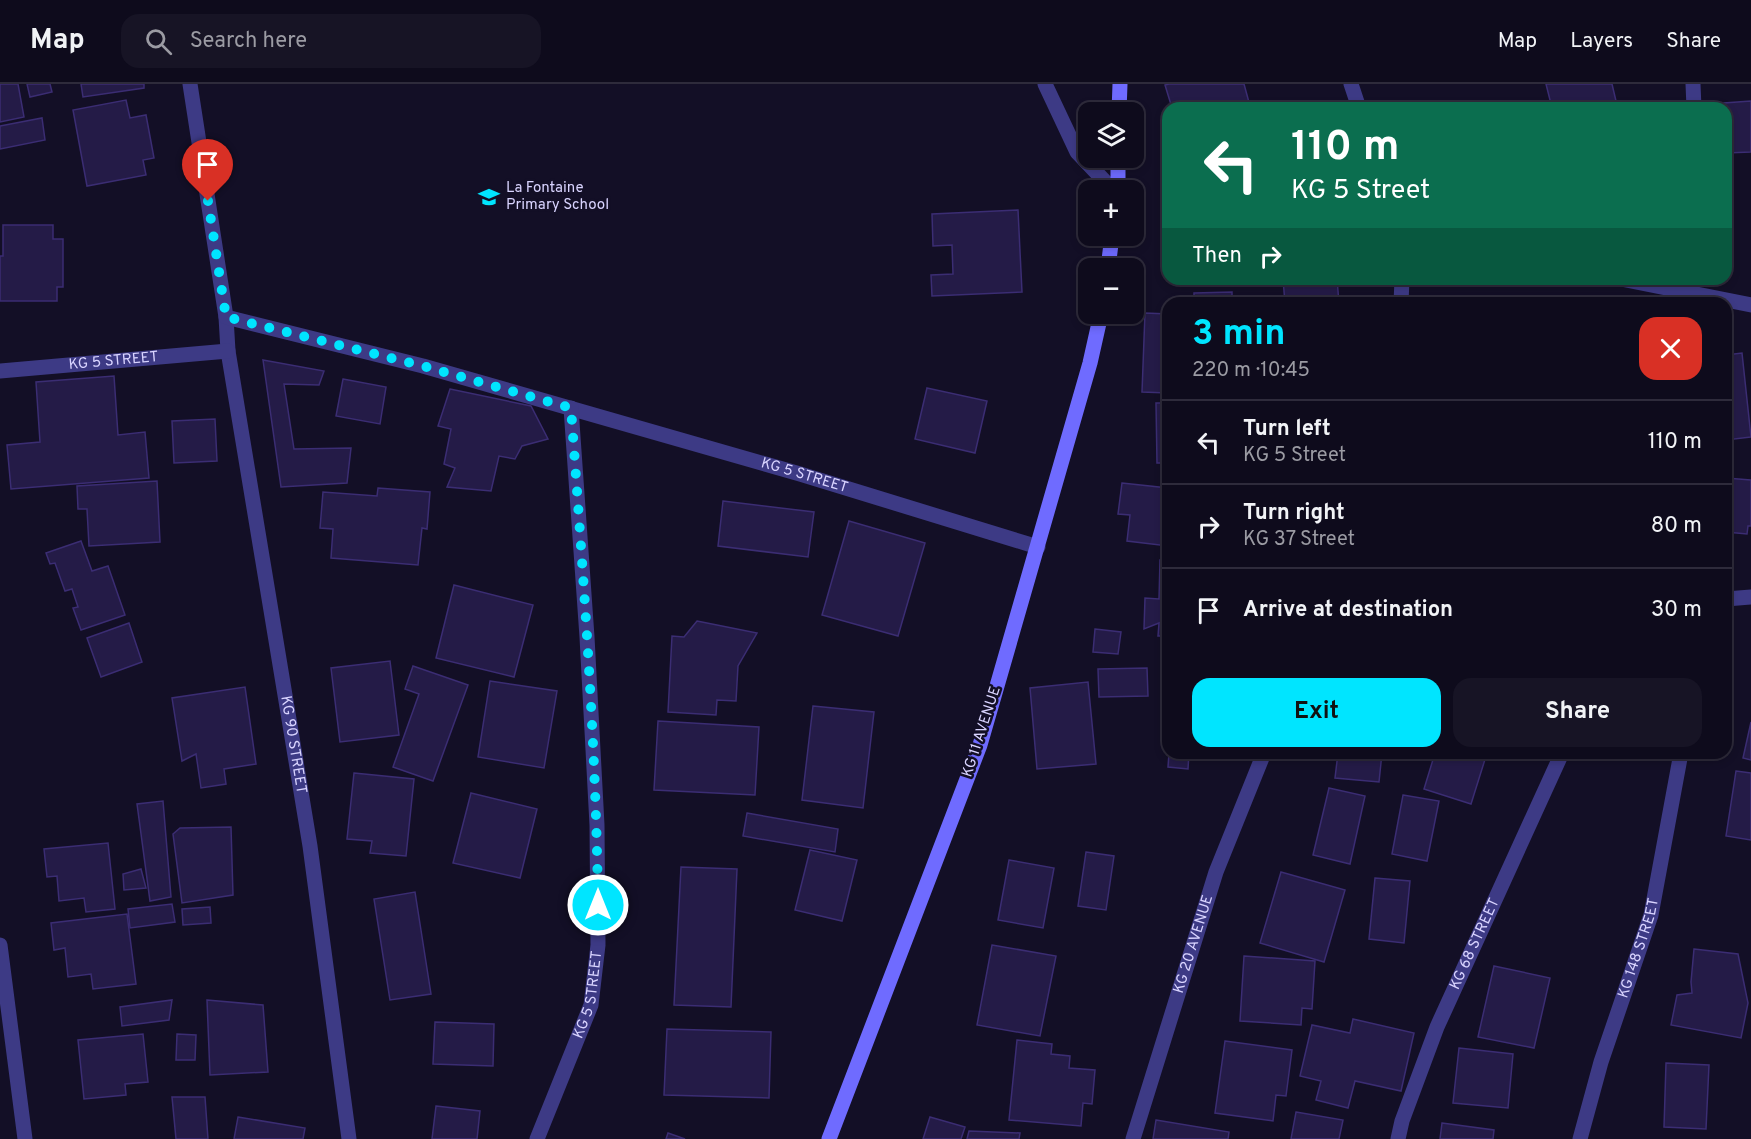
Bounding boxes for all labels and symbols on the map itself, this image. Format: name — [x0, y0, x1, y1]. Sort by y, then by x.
pin — [182, 139, 233, 201]
place label: La Fontaine Primary School — [506, 179, 609, 215]
school or university icon: La Fontaine Primary School — [477, 185, 501, 209]
street label: KG 5 STREET — [68, 348, 159, 374]
street label: KG 5 STREET — [759, 454, 850, 498]
street label: KG 11 AVENUE — [958, 684, 1006, 780]
street label: KG 90 STREET — [276, 694, 311, 795]
position arrow — [566, 873, 630, 937]
street label: KG 20 AVENUE — [1169, 893, 1218, 996]
street label: KG 68 STREET — [1446, 895, 1504, 993]
street label: KG 148 STREET — [1614, 896, 1663, 1001]
street label: KG 5 STREET — [569, 950, 607, 1041]

